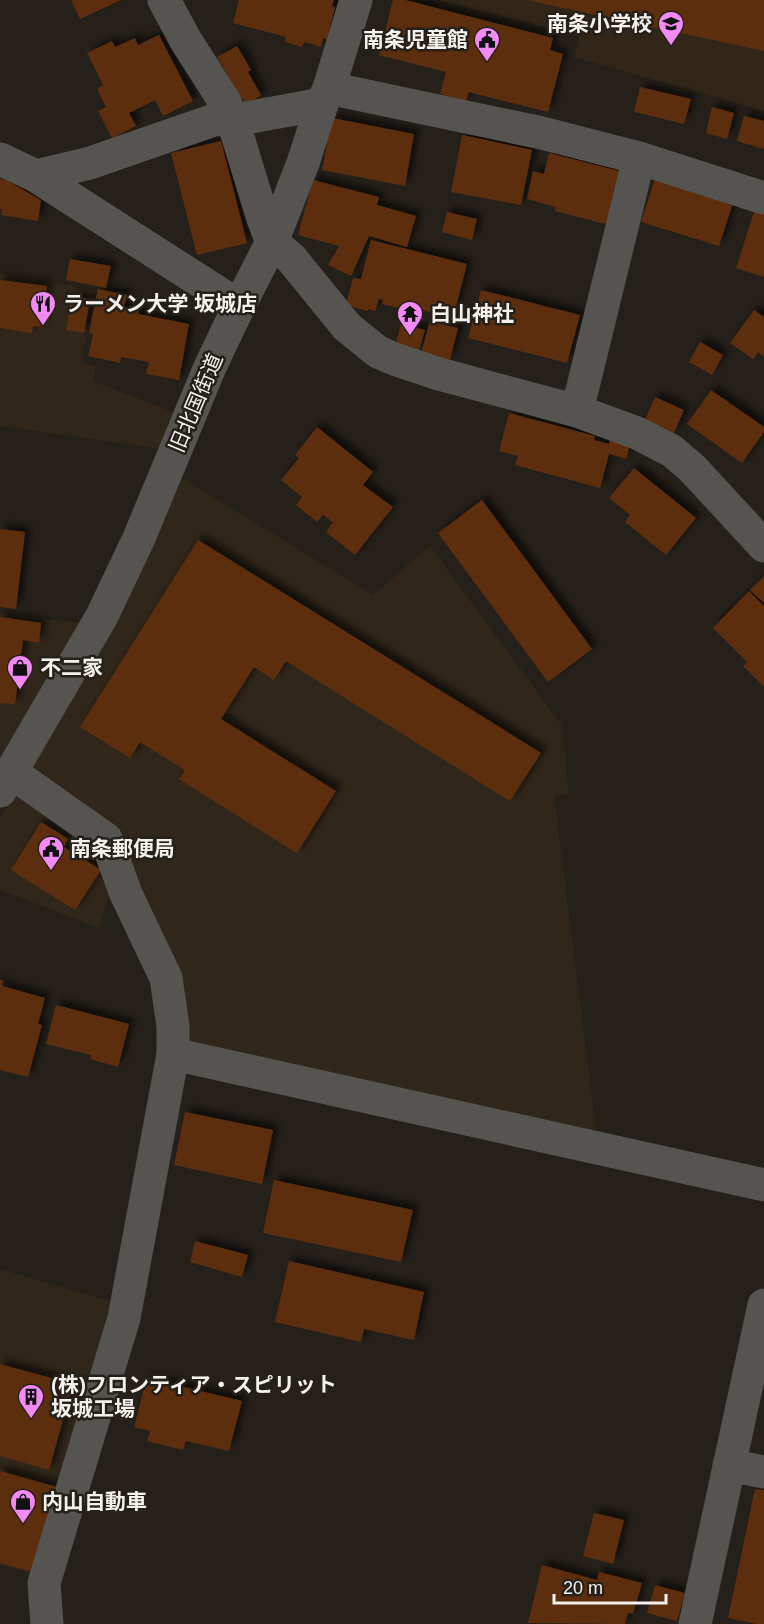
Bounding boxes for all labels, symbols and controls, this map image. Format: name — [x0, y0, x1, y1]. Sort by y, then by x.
school or university icon: 南条小学校 — [656, 9, 686, 47]
place label: 南条小学校 — [547, 12, 652, 35]
public building icon: 南条児童館 — [472, 25, 502, 63]
place label: 南条児童館 — [363, 28, 468, 51]
restaurant icon: ラーメン大学 坂城店 — [28, 289, 58, 327]
place label: ラーメン大学 坂城店 — [63, 292, 257, 315]
temple icon: 白山神社 — [395, 299, 425, 337]
place label: 白山神社 — [430, 302, 514, 325]
street label: 旧北国街道 — [164, 350, 227, 456]
shop icon: 不二家 — [5, 653, 35, 691]
place label: 不二家 — [40, 656, 103, 679]
public building icon: 南条郵便局 — [36, 834, 66, 872]
place label: 南条郵便局 — [70, 837, 175, 860]
place label: (株)フロンティア・スピリット 坂城工場 — [51, 1373, 337, 1420]
building icon: (株)フロンティア・スピリット 坂城工場 — [16, 1382, 46, 1420]
shop icon: 内山自動車 — [8, 1487, 38, 1525]
place label: 内山自動車 — [42, 1490, 147, 1513]
scale bar — [554, 1567, 666, 1605]
text: 20 m — [563, 1578, 603, 1598]

